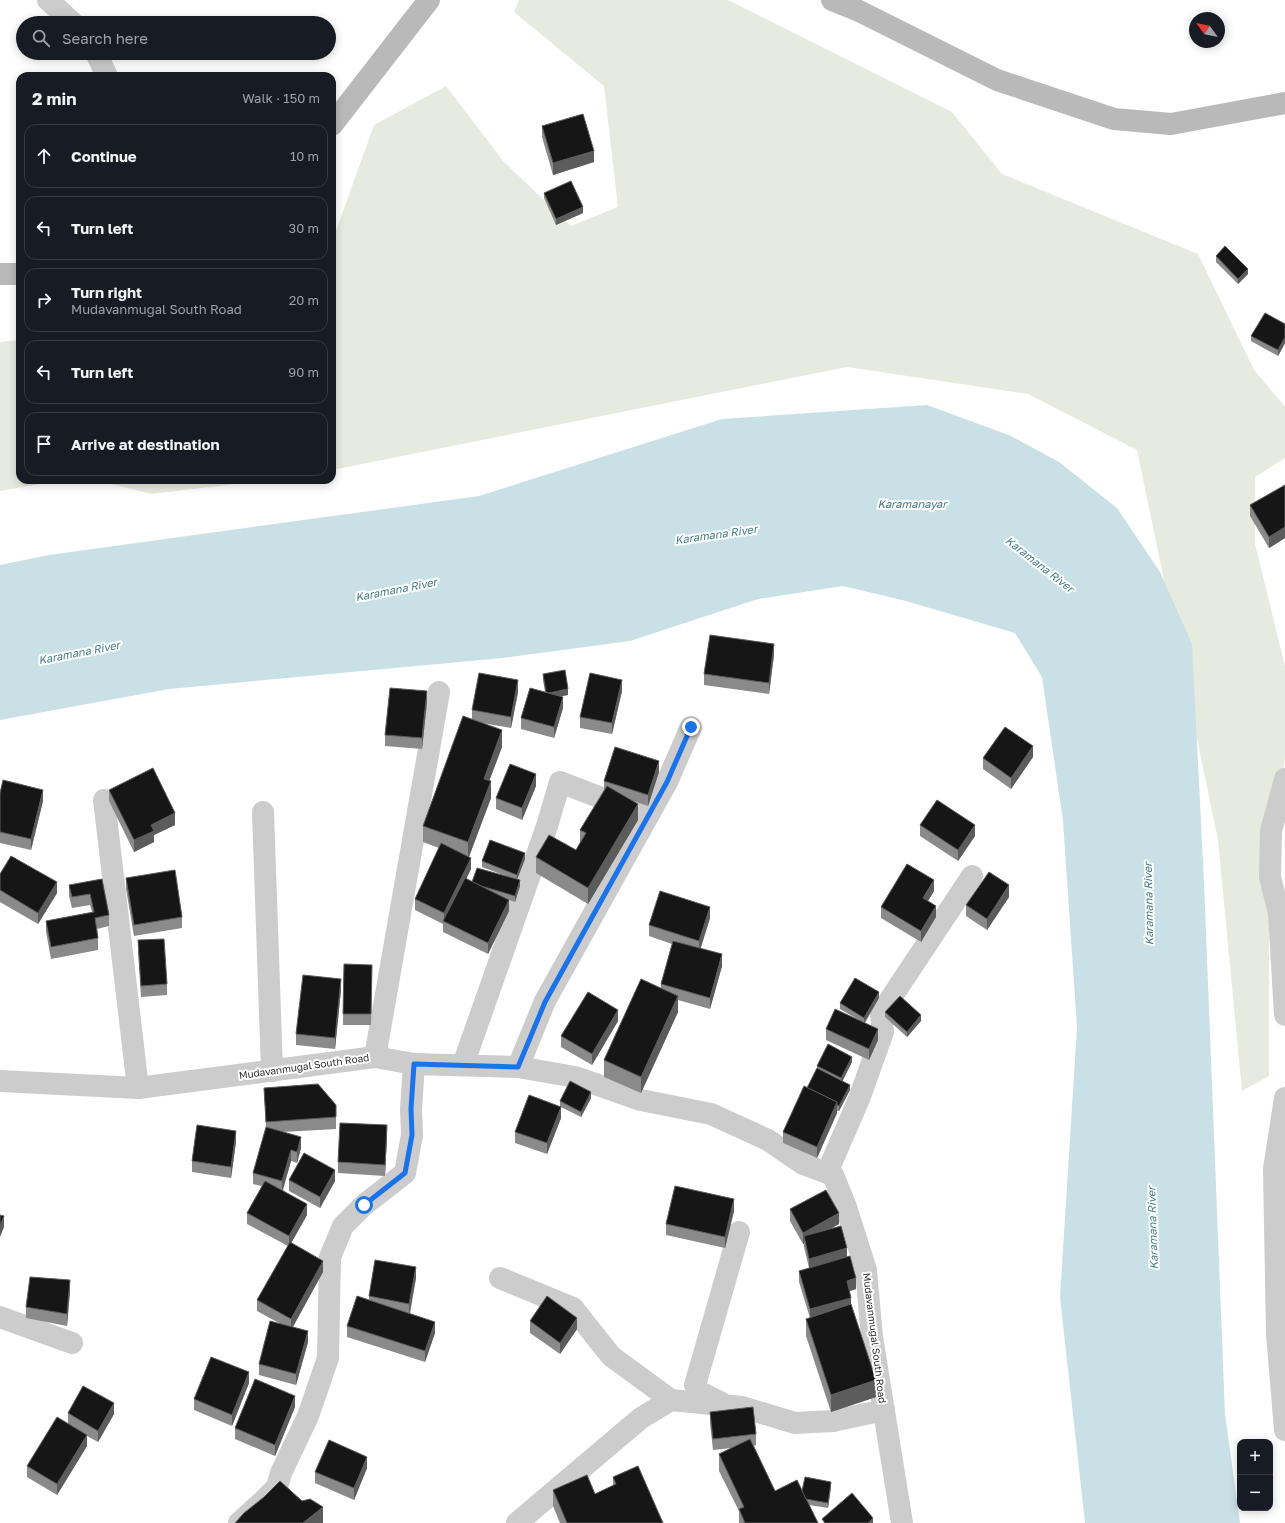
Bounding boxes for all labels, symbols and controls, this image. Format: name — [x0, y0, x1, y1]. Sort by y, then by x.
north arrow — [1189, 12, 1225, 48]
search box — [16, 16, 336, 60]
icon: search — [30, 27, 52, 49]
text: Search here — [62, 29, 148, 47]
text: 2 min — [32, 88, 76, 109]
text: Walk · 150 m — [242, 90, 320, 106]
icon: ahead — [33, 145, 55, 167]
text: Continue — [71, 147, 137, 165]
text: 10 m — [290, 148, 319, 164]
icon: left — [33, 217, 55, 239]
text: Turn left — [71, 219, 133, 237]
text: 30 m — [289, 220, 319, 236]
text: Turn right — [71, 283, 142, 301]
icon: right — [33, 289, 55, 311]
text: 20 m — [289, 292, 319, 308]
text: Mudavanmugal South Road — [71, 301, 242, 317]
icon: left — [33, 361, 55, 383]
text: Turn left — [71, 363, 133, 381]
text: 90 m — [288, 364, 319, 380]
icon: arrive — [33, 433, 55, 455]
text: Arrive at destination — [71, 435, 220, 453]
water label: Karamanayar — [877, 497, 948, 511]
water label: Karamana River — [674, 522, 760, 546]
water label: Karamana River — [1003, 533, 1078, 596]
water label: Karamana River — [354, 574, 440, 603]
water label: Karamana River — [37, 637, 123, 666]
route end — [682, 718, 700, 736]
water label: Karamana River — [1141, 861, 1155, 946]
street label: Mudavanmugal South Road — [238, 1051, 370, 1081]
water label: Karamana River — [1144, 1185, 1160, 1270]
route start — [355, 1196, 373, 1214]
street label: Mudavanmugal South Road — [861, 1272, 889, 1404]
map controls — [1237, 1439, 1273, 1511]
button: + — [1237, 1439, 1273, 1475]
button: − — [1237, 1475, 1273, 1511]

